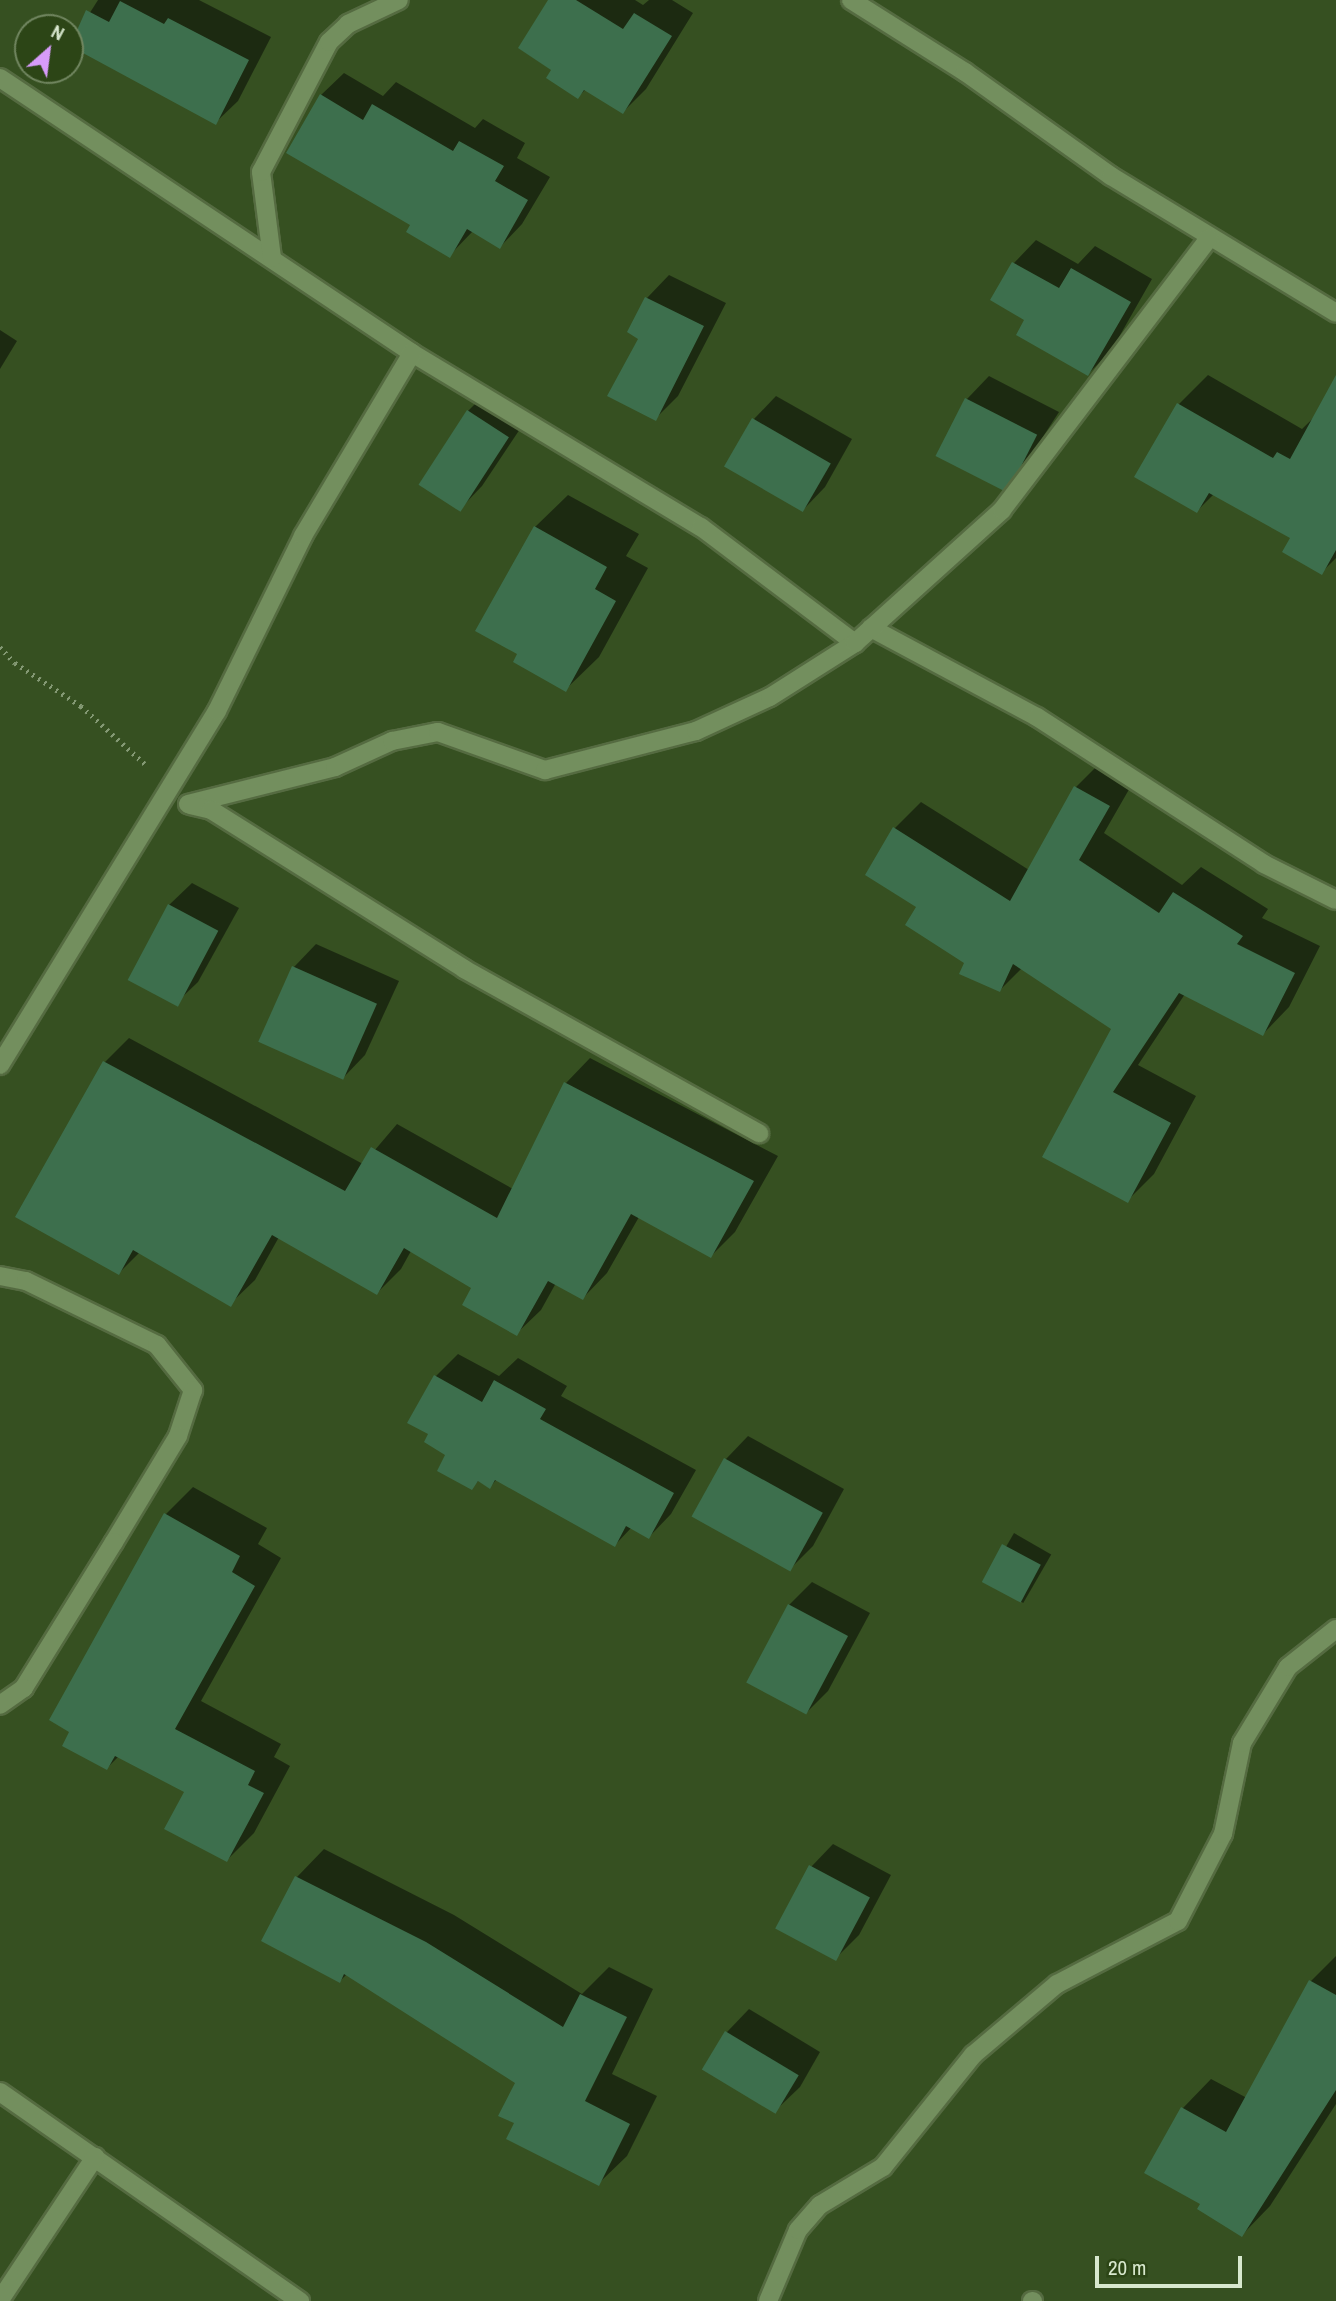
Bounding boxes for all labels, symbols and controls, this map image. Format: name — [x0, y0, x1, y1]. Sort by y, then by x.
north arrow — [14, 14, 84, 84]
text: N — [47, 18, 69, 46]
scale bar — [1098, 2242, 1245, 2286]
text: 20 m — [1108, 2253, 1146, 2282]

